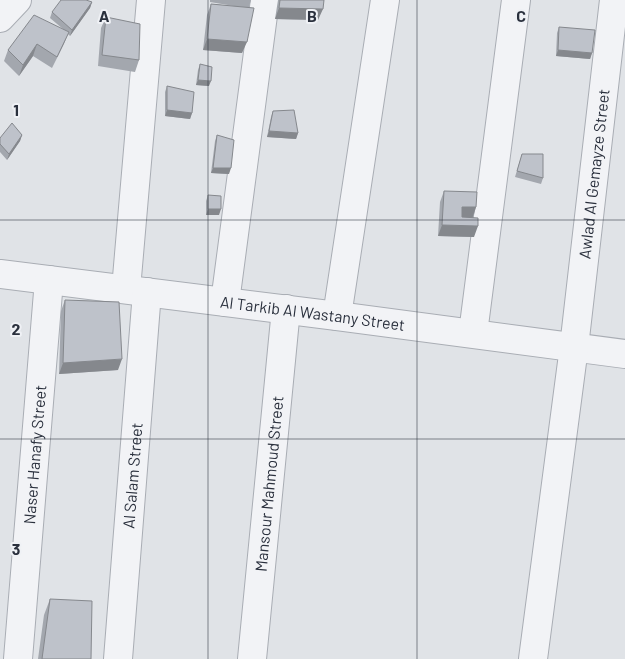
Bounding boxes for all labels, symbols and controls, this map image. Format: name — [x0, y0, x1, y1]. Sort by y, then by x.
text: A — [99, 6, 110, 25]
text: B — [307, 6, 317, 25]
text: C — [516, 6, 526, 25]
street label: Awlad Al Gemayze Street — [574, 88, 613, 260]
text: 1 — [13, 100, 19, 119]
street label: Al Tarkib Al Wastany Street — [219, 292, 406, 334]
text: 2 — [12, 319, 21, 338]
street label: Naser Hanafy Street — [19, 384, 49, 525]
street label: Mansour Mahmoud Street — [251, 395, 287, 573]
street label: Al Salam Street — [118, 422, 146, 529]
text: 3 — [12, 539, 20, 558]

